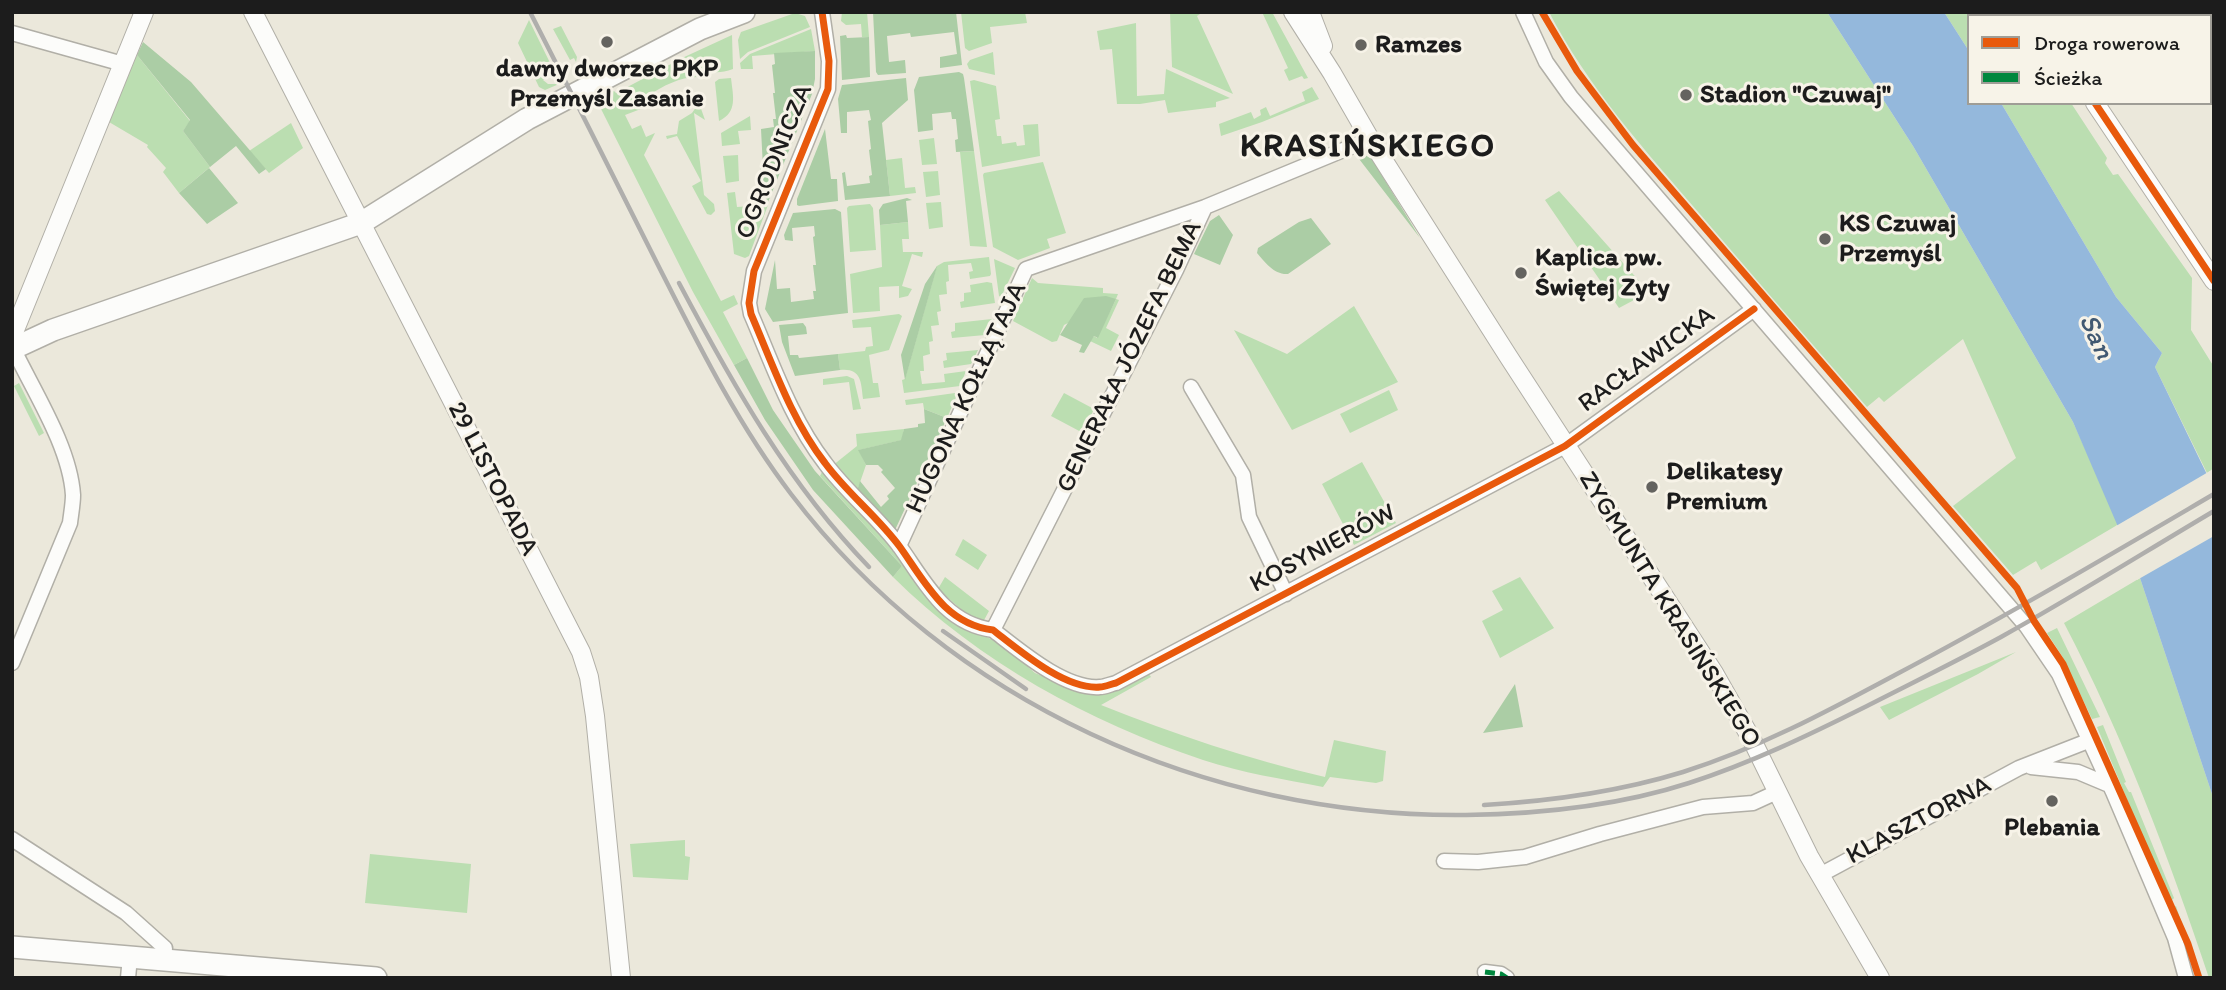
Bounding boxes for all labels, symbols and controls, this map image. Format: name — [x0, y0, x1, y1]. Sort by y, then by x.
legend — [1967, 14, 2212, 105]
place label: Ramzes — [1375, 29, 1462, 61]
text: Droga rowerowa — [2034, 30, 2180, 55]
marker: dawny dworzec PKP Przemyśl Zasanie — [599, 34, 615, 50]
marker: Ramzes — [1353, 37, 1369, 53]
place label: dawny dworzec PKP Przemyśl Zasanie — [496, 53, 718, 114]
text: Ścieżka — [2034, 65, 2102, 90]
place label: Stadion "Czuwaj" — [1700, 79, 1891, 111]
street label: OGRODNICZA — [730, 80, 820, 244]
marker: Stadion "Czuwaj" — [1678, 87, 1694, 103]
district label: KRASIŃSKIEGO — [1243, 128, 1493, 168]
place label: KS Czuwaj Przemyśl — [1839, 208, 1956, 270]
street label: GENERAŁA JÓZEFA BEMA — [1051, 216, 1209, 498]
marker: KS Czuwaj Przemyśl — [1817, 231, 1833, 247]
place label: Kaplica pw. Świętej Zyty — [1535, 242, 1670, 304]
marker: Kaplica pw. Świętej Zyty — [1513, 265, 1529, 281]
street label: HUGONA KOŁŁĄTAJA — [900, 278, 1034, 518]
street label: RACŁAWICKA — [1573, 300, 1721, 420]
water label: San — [2070, 309, 2120, 365]
street label: 29 LISTOPADA — [440, 397, 544, 561]
place label: Delikatesy Premium — [1666, 456, 1782, 518]
street label: ZYGMUNTA KRASIŃSKIEGO — [1571, 466, 1767, 754]
marker: Delikatesy Premium — [1644, 479, 1660, 495]
street label: KOSYNIERÓW — [1245, 498, 1401, 600]
street label: KLASZTORNA — [1841, 770, 1997, 872]
marker: Plebania — [2044, 793, 2060, 809]
place label: Plebania — [2004, 812, 2100, 844]

